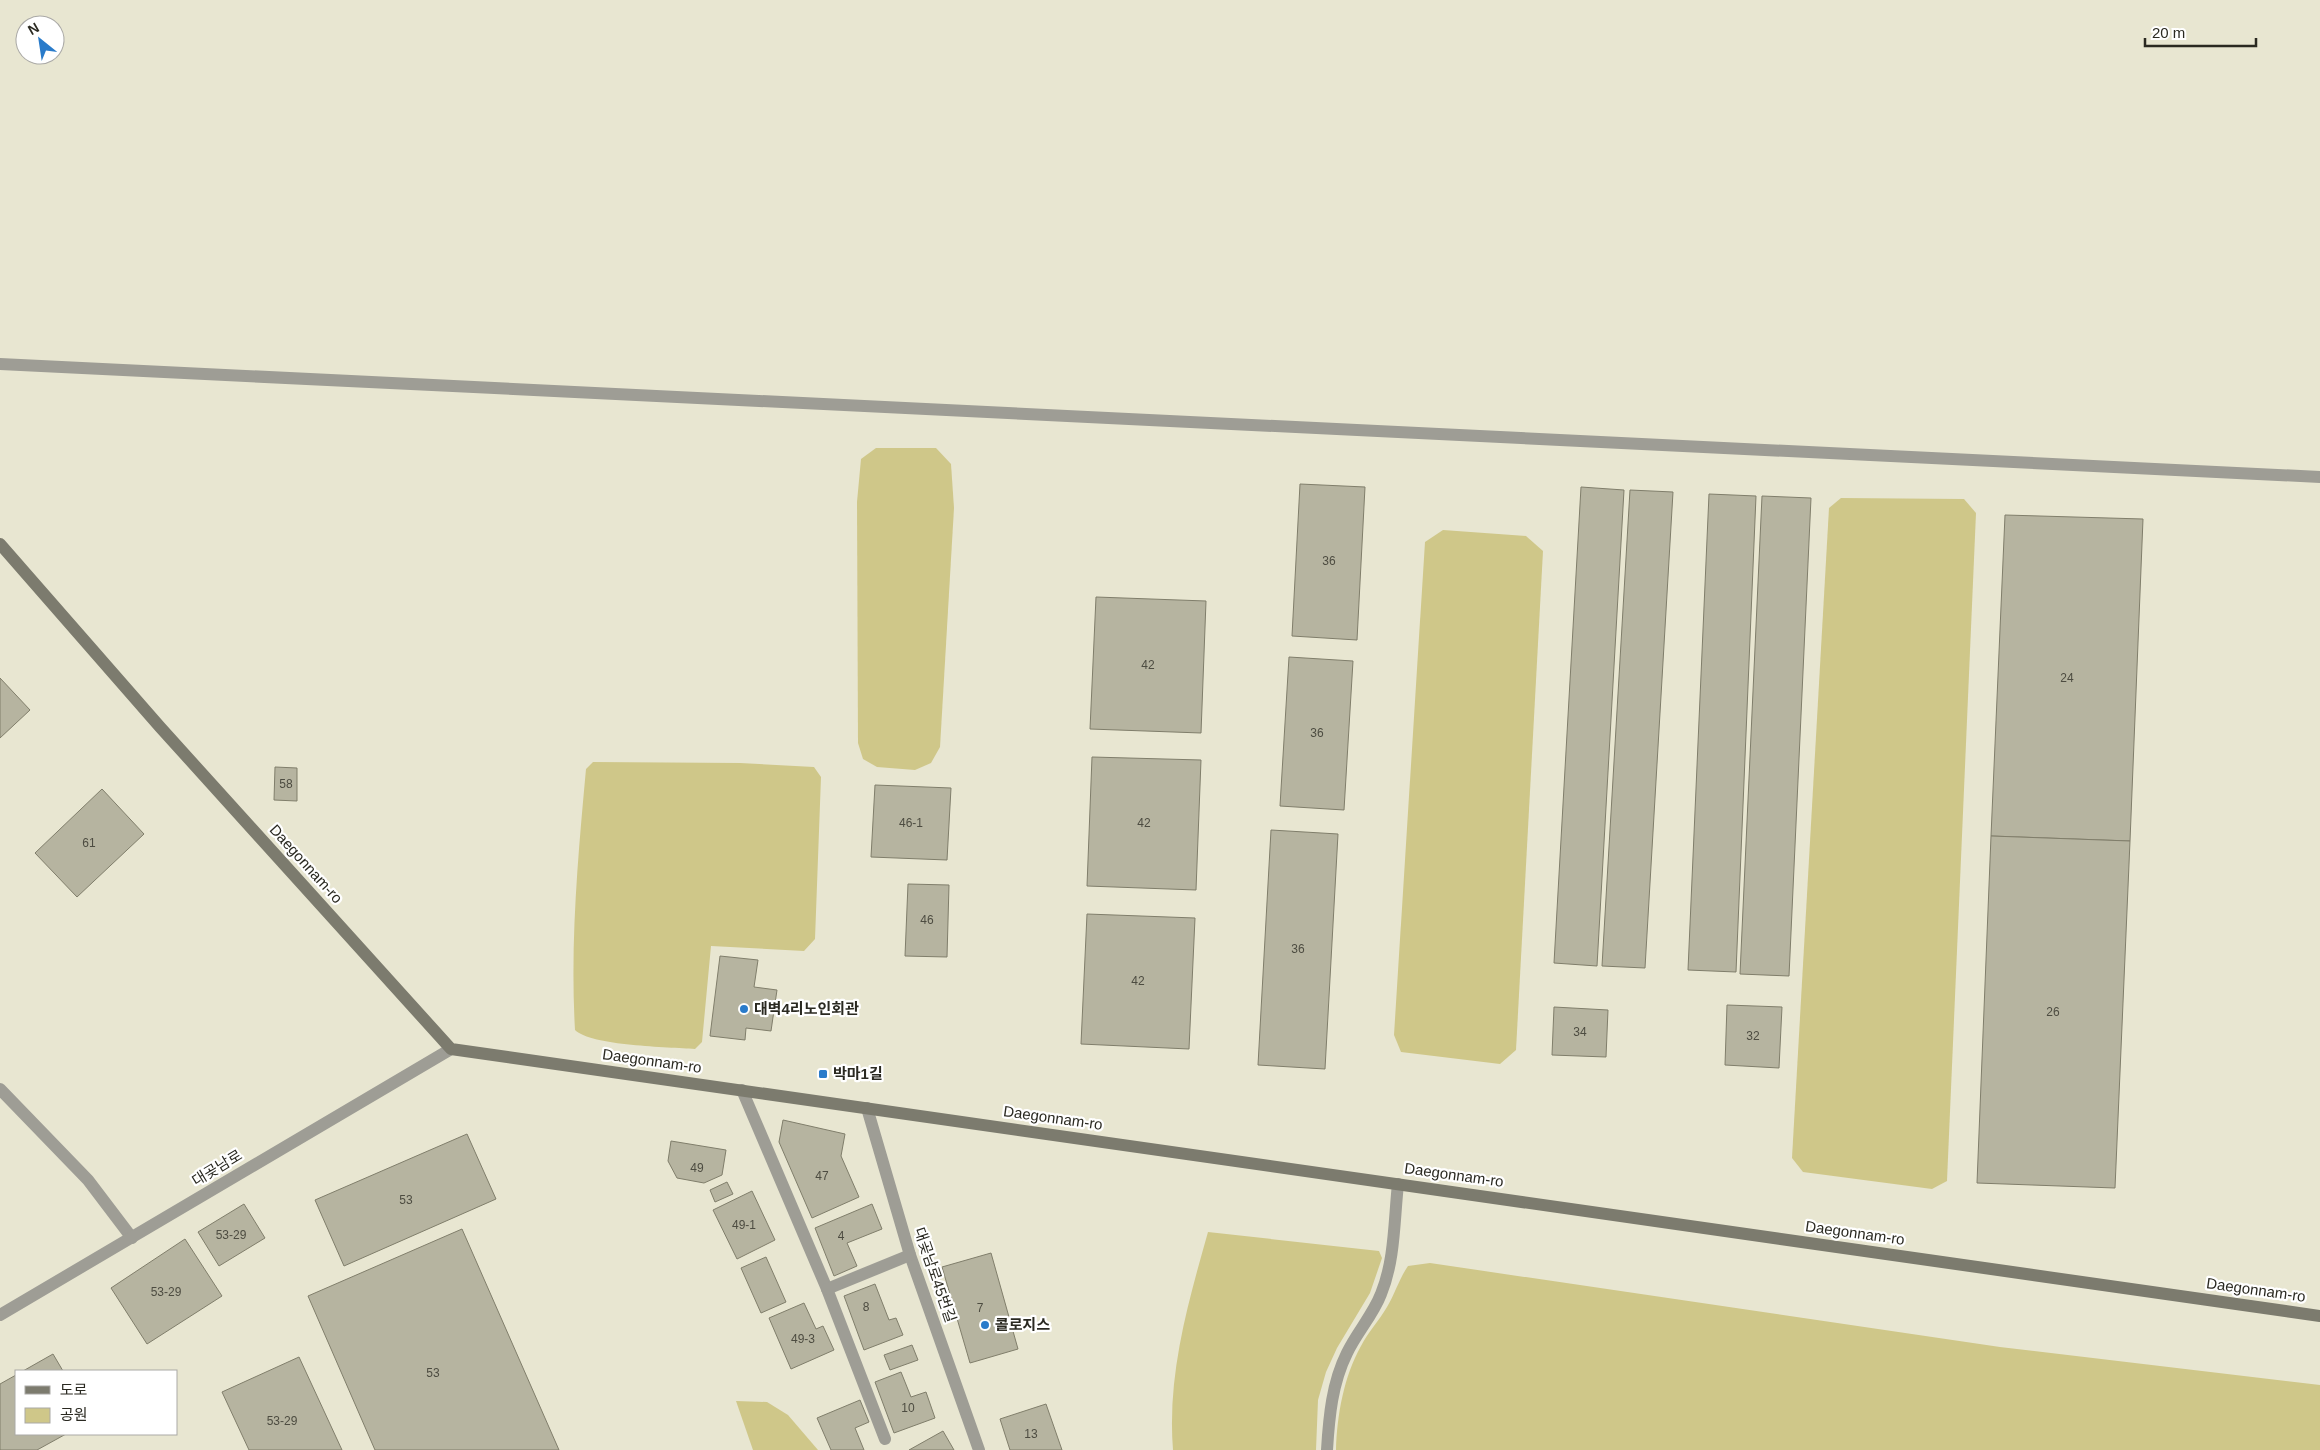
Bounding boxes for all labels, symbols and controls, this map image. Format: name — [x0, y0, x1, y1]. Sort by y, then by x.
north arrow — [15, 15, 65, 65]
scale bar — [2145, 15, 2256, 47]
text: N — [25, 19, 42, 38]
text: 20 m — [2152, 24, 2185, 41]
house number: 36 — [1322, 554, 1336, 568]
house number: 42 — [1141, 658, 1155, 672]
house number: 24 — [2060, 671, 2074, 685]
house number: 36 — [1310, 726, 1324, 740]
house number: 58 — [279, 777, 293, 791]
house number: 46-1 — [899, 816, 923, 830]
house number: 42 — [1137, 816, 1151, 830]
street label: Daegonnam-ro — [267, 821, 346, 907]
house number: 61 — [82, 836, 96, 850]
house number: 46 — [920, 913, 934, 927]
house number: 36 — [1291, 942, 1305, 956]
house number: 42 — [1131, 974, 1145, 988]
place label: 대벽4리노인회관 — [754, 1000, 859, 1017]
marker: 대벽4리노인회관 — [738, 1003, 750, 1015]
house number: 26 — [2046, 1005, 2060, 1019]
house number: 34 — [1573, 1025, 1587, 1039]
house number: 32 — [1746, 1029, 1760, 1043]
street label: Daegonnam-ro — [601, 1045, 703, 1076]
place label: 박마1길 — [833, 1065, 883, 1082]
marker: 박마1길 — [817, 1068, 829, 1080]
street label: Daegonnam-ro — [1002, 1102, 1104, 1133]
street label: 대곶남로 — [189, 1146, 245, 1189]
street label: Daegonnam-ro — [1403, 1159, 1505, 1190]
house number: 49 — [690, 1161, 704, 1175]
house number: 47 — [815, 1169, 829, 1183]
house number: 53 — [399, 1193, 413, 1207]
street label: Daegonnam-ro — [1804, 1217, 1906, 1248]
house number: 49-1 — [732, 1218, 756, 1232]
street label: 대곶남로45번길 — [911, 1225, 960, 1325]
house number: 53-29 — [216, 1228, 247, 1242]
house number: 4 — [838, 1229, 845, 1243]
street label: Daegonnam-ro — [2205, 1274, 2307, 1305]
house number: 53-29 — [151, 1285, 182, 1299]
house number: 8 — [863, 1300, 870, 1314]
house number: 7 — [977, 1301, 984, 1315]
place label: 콜로지스 — [995, 1316, 1050, 1333]
marker: 콜로지스 — [979, 1319, 991, 1331]
house number: 49-3 — [791, 1332, 815, 1346]
house number: 53 — [426, 1366, 440, 1380]
legend — [15, 1370, 178, 1435]
text: 도로 — [60, 1381, 88, 1398]
house number: 10 — [901, 1401, 915, 1415]
text: 공원 — [60, 1406, 88, 1423]
house number: 53-29 — [267, 1414, 298, 1428]
house number: 13 — [1024, 1427, 1038, 1441]

